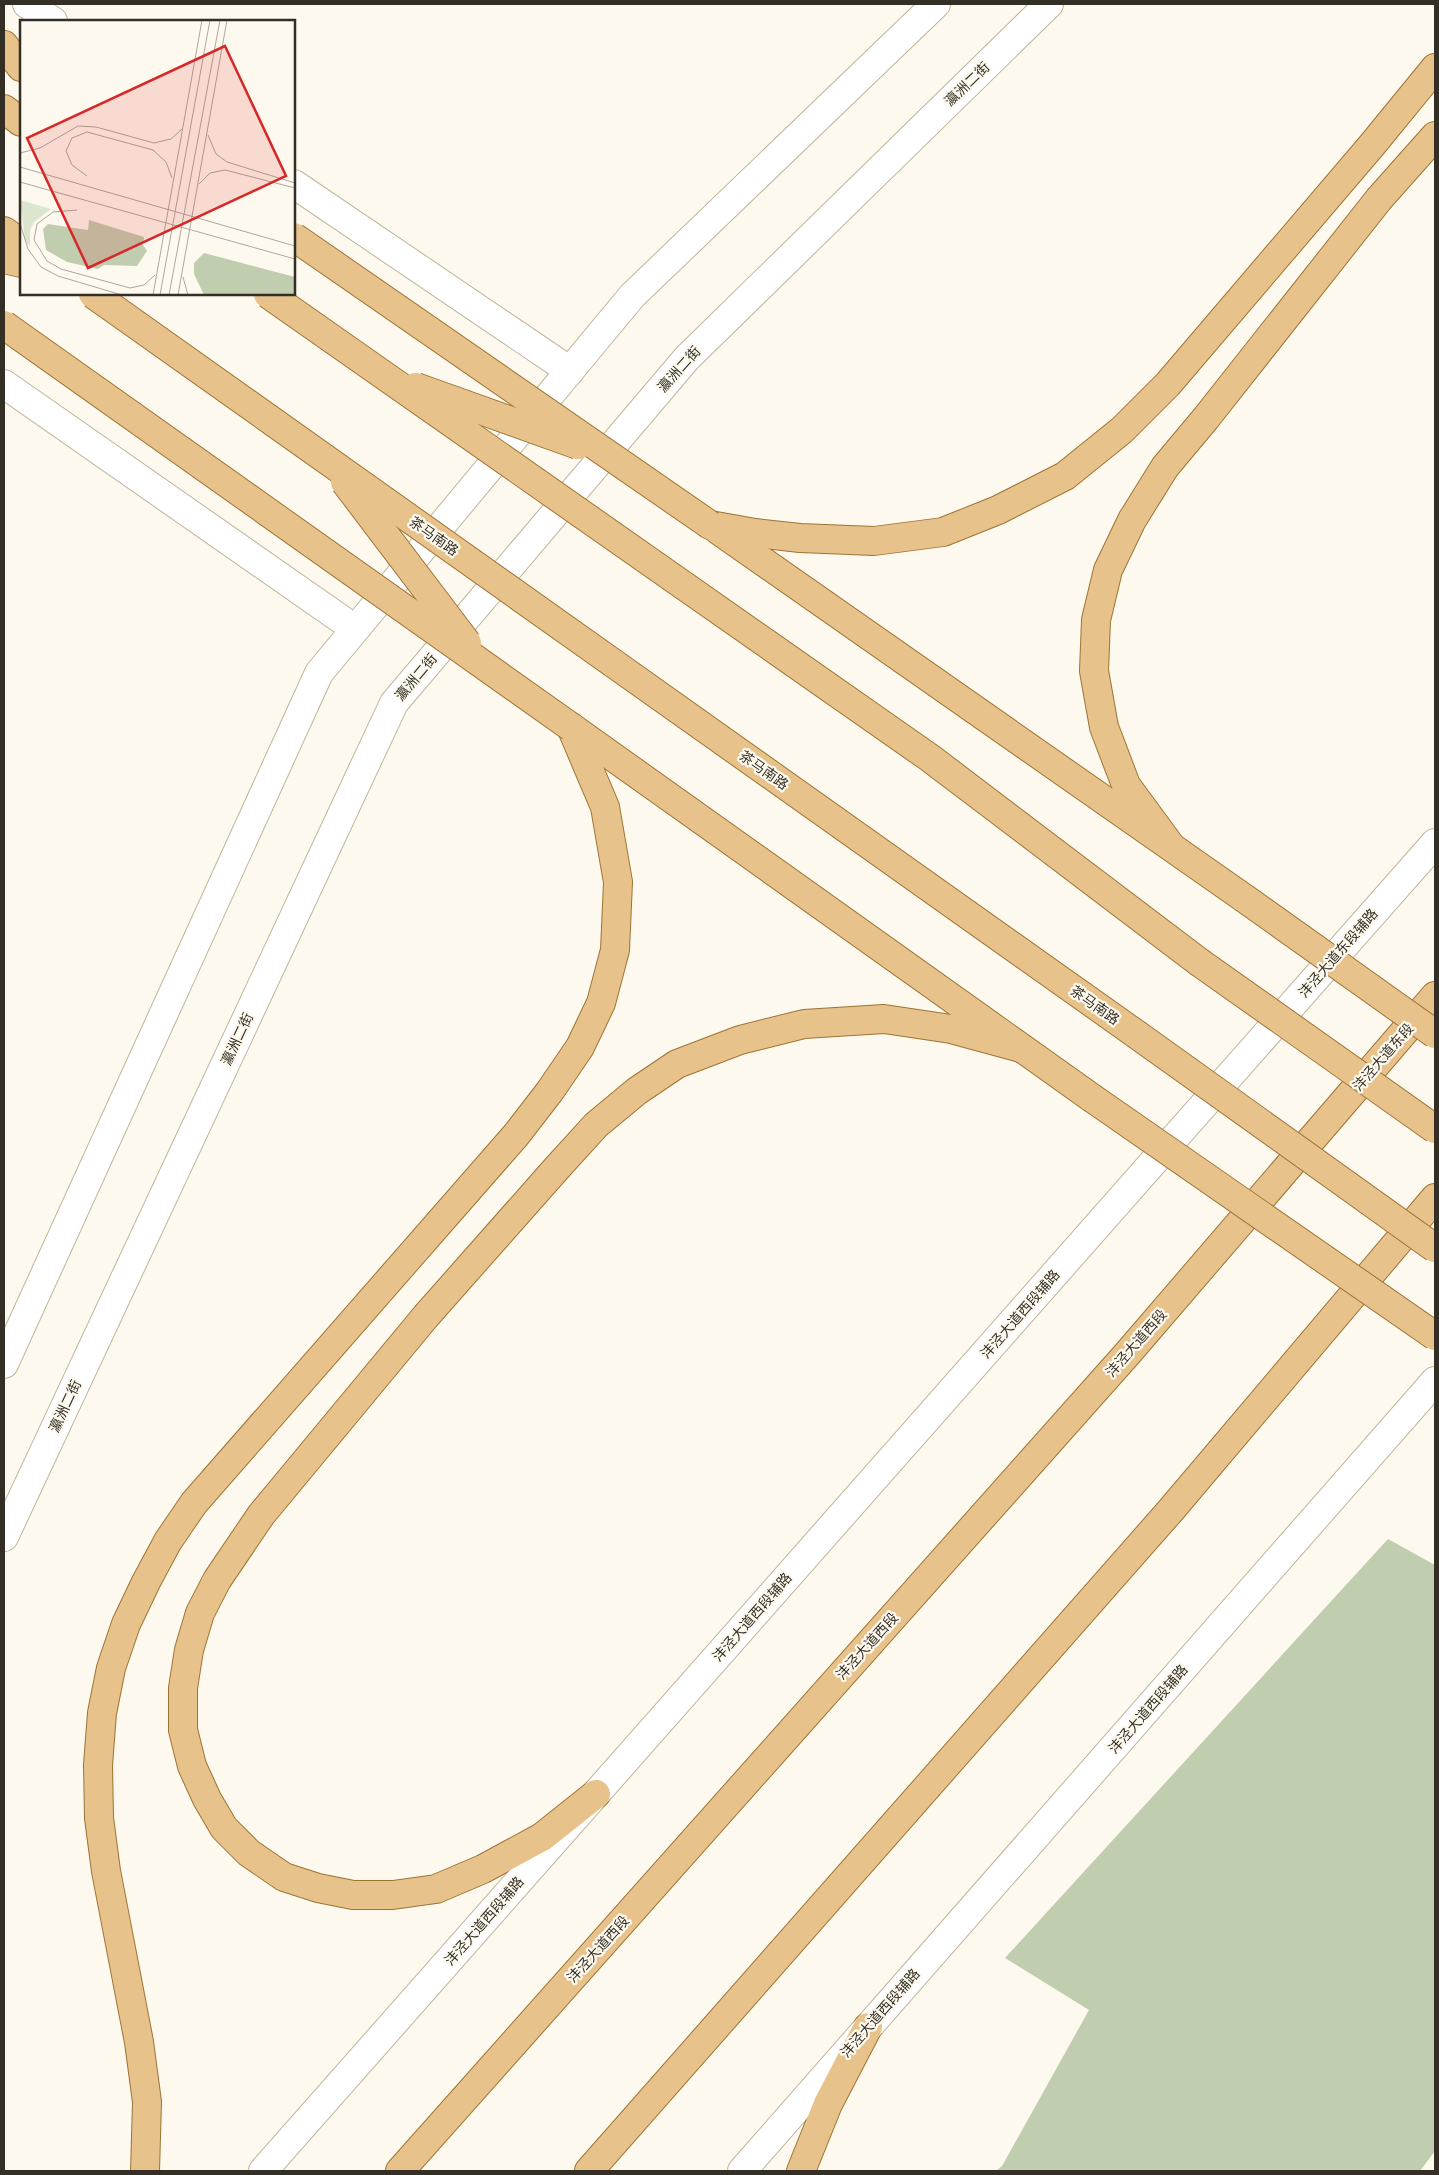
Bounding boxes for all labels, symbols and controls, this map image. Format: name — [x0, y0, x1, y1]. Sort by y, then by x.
inset map — [20, 20, 295, 295]
street label: 瀛洲二街 — [941, 59, 993, 109]
street label: 瀛洲二街 — [654, 343, 704, 395]
street label: 茶马南路 — [406, 513, 462, 559]
street label: 瀛洲二街 — [392, 650, 440, 704]
street label: 茶马南路 — [736, 747, 792, 793]
street label: 沣泾大道东段辅路 — [1295, 905, 1381, 1001]
street label: 茶马南路 — [1067, 982, 1123, 1028]
street label: 瀛洲二街 — [218, 1010, 256, 1068]
street label: 沣泾大道东段 — [1349, 1020, 1417, 1094]
street label: 沣泾大道西段辅路 — [977, 1266, 1063, 1362]
street label: 沣泾大道西段 — [1102, 1306, 1170, 1380]
street label: 瀛洲二街 — [46, 1377, 84, 1435]
street label: 沣泾大道西段辅路 — [709, 1569, 795, 1665]
street label: 沣泾大道西段 — [833, 1609, 901, 1683]
street label: 沣泾大道西段辅路 — [1105, 1661, 1191, 1757]
street label: 沣泾大道西段辅路 — [441, 1873, 527, 1969]
street label: 沣泾大道西段 — [564, 1912, 632, 1986]
street label: 沣泾大道西段辅路 — [837, 1965, 923, 2061]

